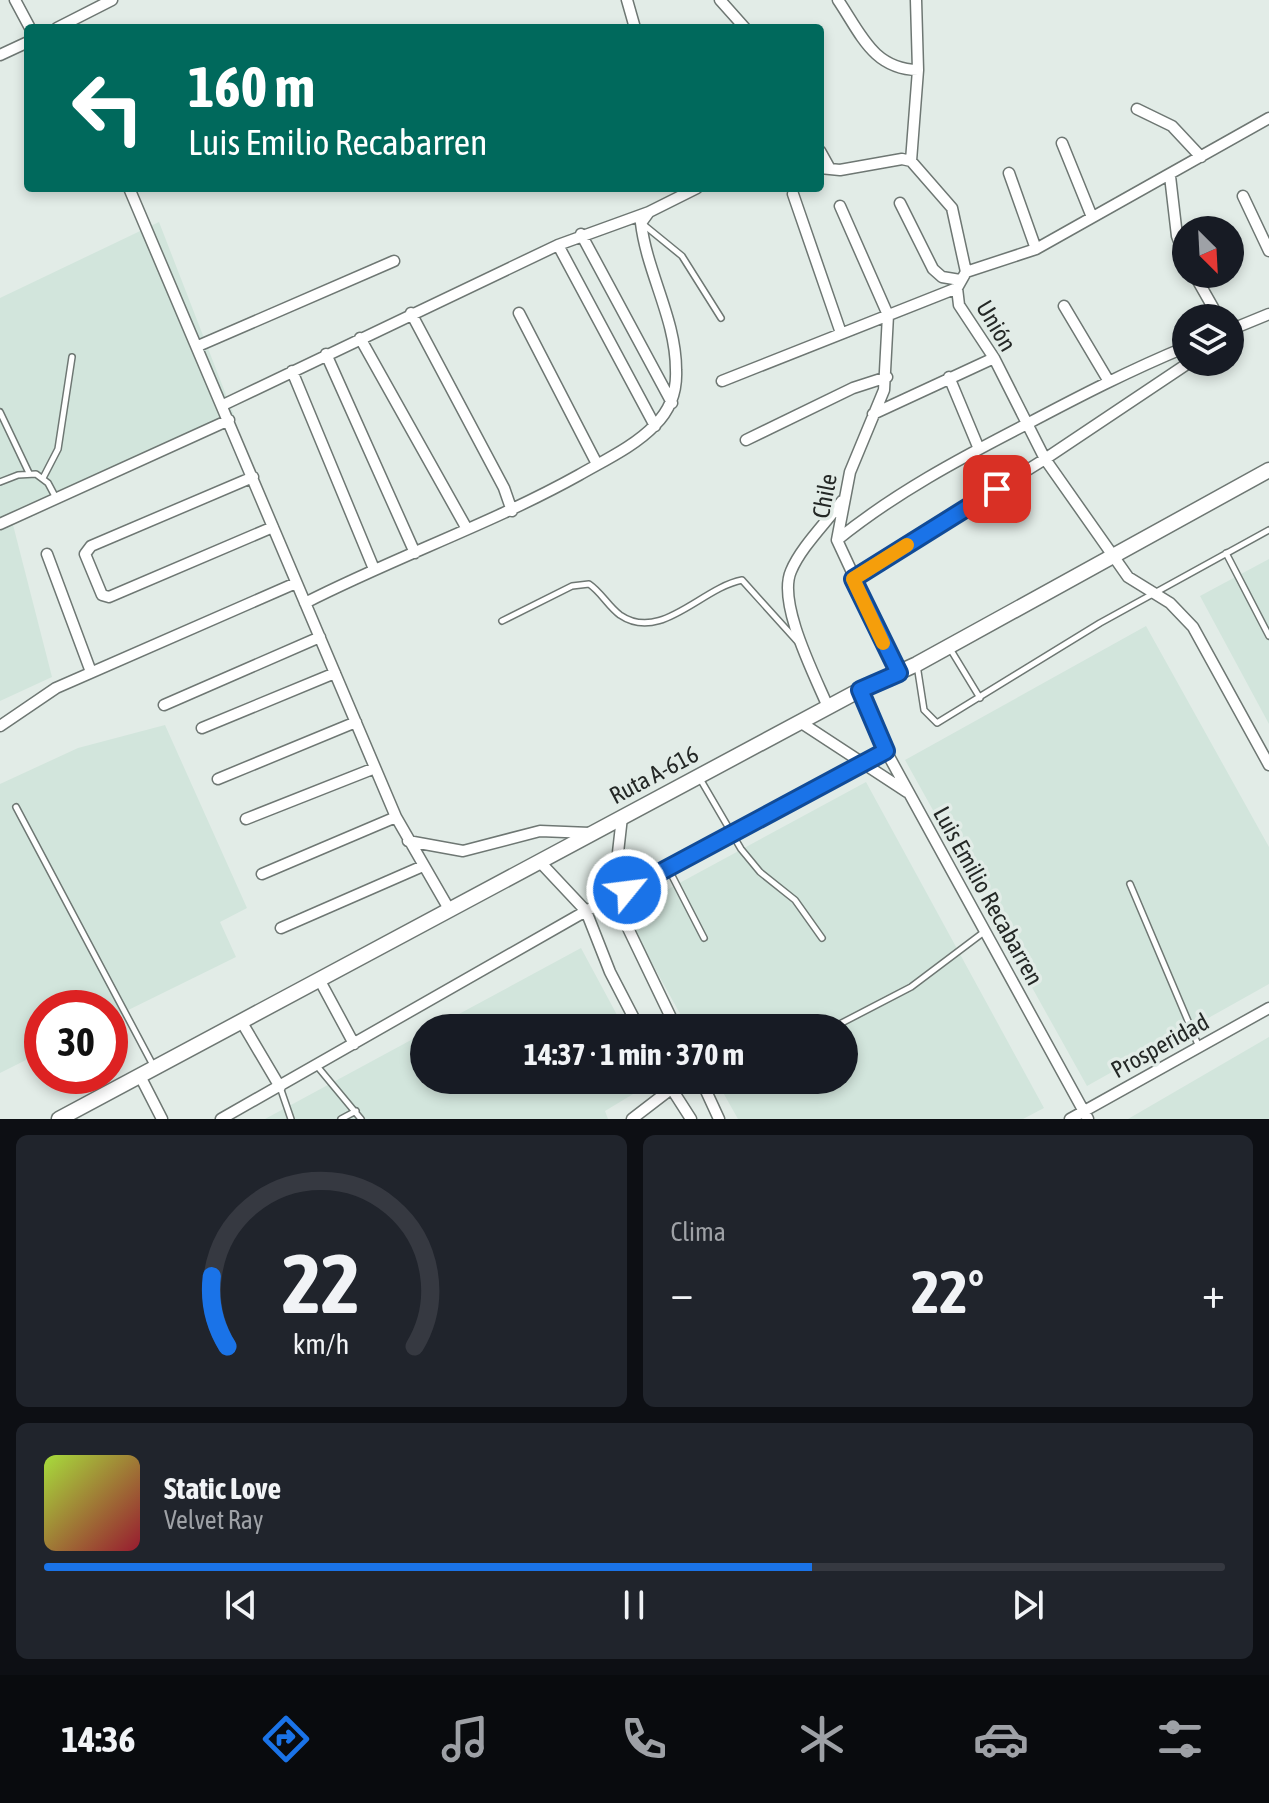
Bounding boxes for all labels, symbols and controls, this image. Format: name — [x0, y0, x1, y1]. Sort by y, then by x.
text: 160 m — [188, 55, 315, 119]
icon: left — [56, 56, 160, 160]
text: Luis Emilio Recabarren — [188, 121, 488, 163]
north arrow — [1172, 216, 1244, 288]
map controls — [1172, 216, 1244, 376]
street label: Unión — [971, 296, 1022, 356]
button: layers — [1172, 304, 1244, 376]
pin — [963, 455, 1031, 523]
icon: arrive — [975, 467, 1019, 511]
street label: Chile — [807, 471, 842, 521]
street label: Ruta A-616 — [605, 740, 703, 809]
street label: Luis Emilio Recabarren — [928, 802, 1049, 990]
position arrow — [585, 848, 669, 932]
speed limit sign: 30 — [24, 990, 128, 1094]
street label: Prosperidad — [1106, 1008, 1213, 1083]
text: 14:37 · 1 min · 370 m — [524, 1037, 744, 1071]
text: Clima — [671, 1217, 726, 1247]
text: 22 — [282, 1235, 360, 1331]
text: 22° — [911, 1257, 984, 1326]
text: − — [671, 1267, 693, 1317]
text: + — [1202, 1267, 1225, 1317]
text: km/h — [293, 1327, 350, 1360]
text: Static Love — [164, 1471, 281, 1505]
text: Velvet Ray — [164, 1505, 264, 1535]
icon: previous — [219, 1583, 263, 1627]
icon: pause — [612, 1583, 656, 1627]
icon: next — [1006, 1583, 1050, 1627]
icon: directions — [258, 1711, 314, 1767]
icon: music — [437, 1711, 493, 1767]
icon: phone — [616, 1711, 672, 1767]
icon: climate — [794, 1711, 850, 1767]
icon: car — [973, 1711, 1029, 1767]
icon: filters — [1152, 1711, 1208, 1767]
text: 14:36 — [61, 1718, 135, 1760]

